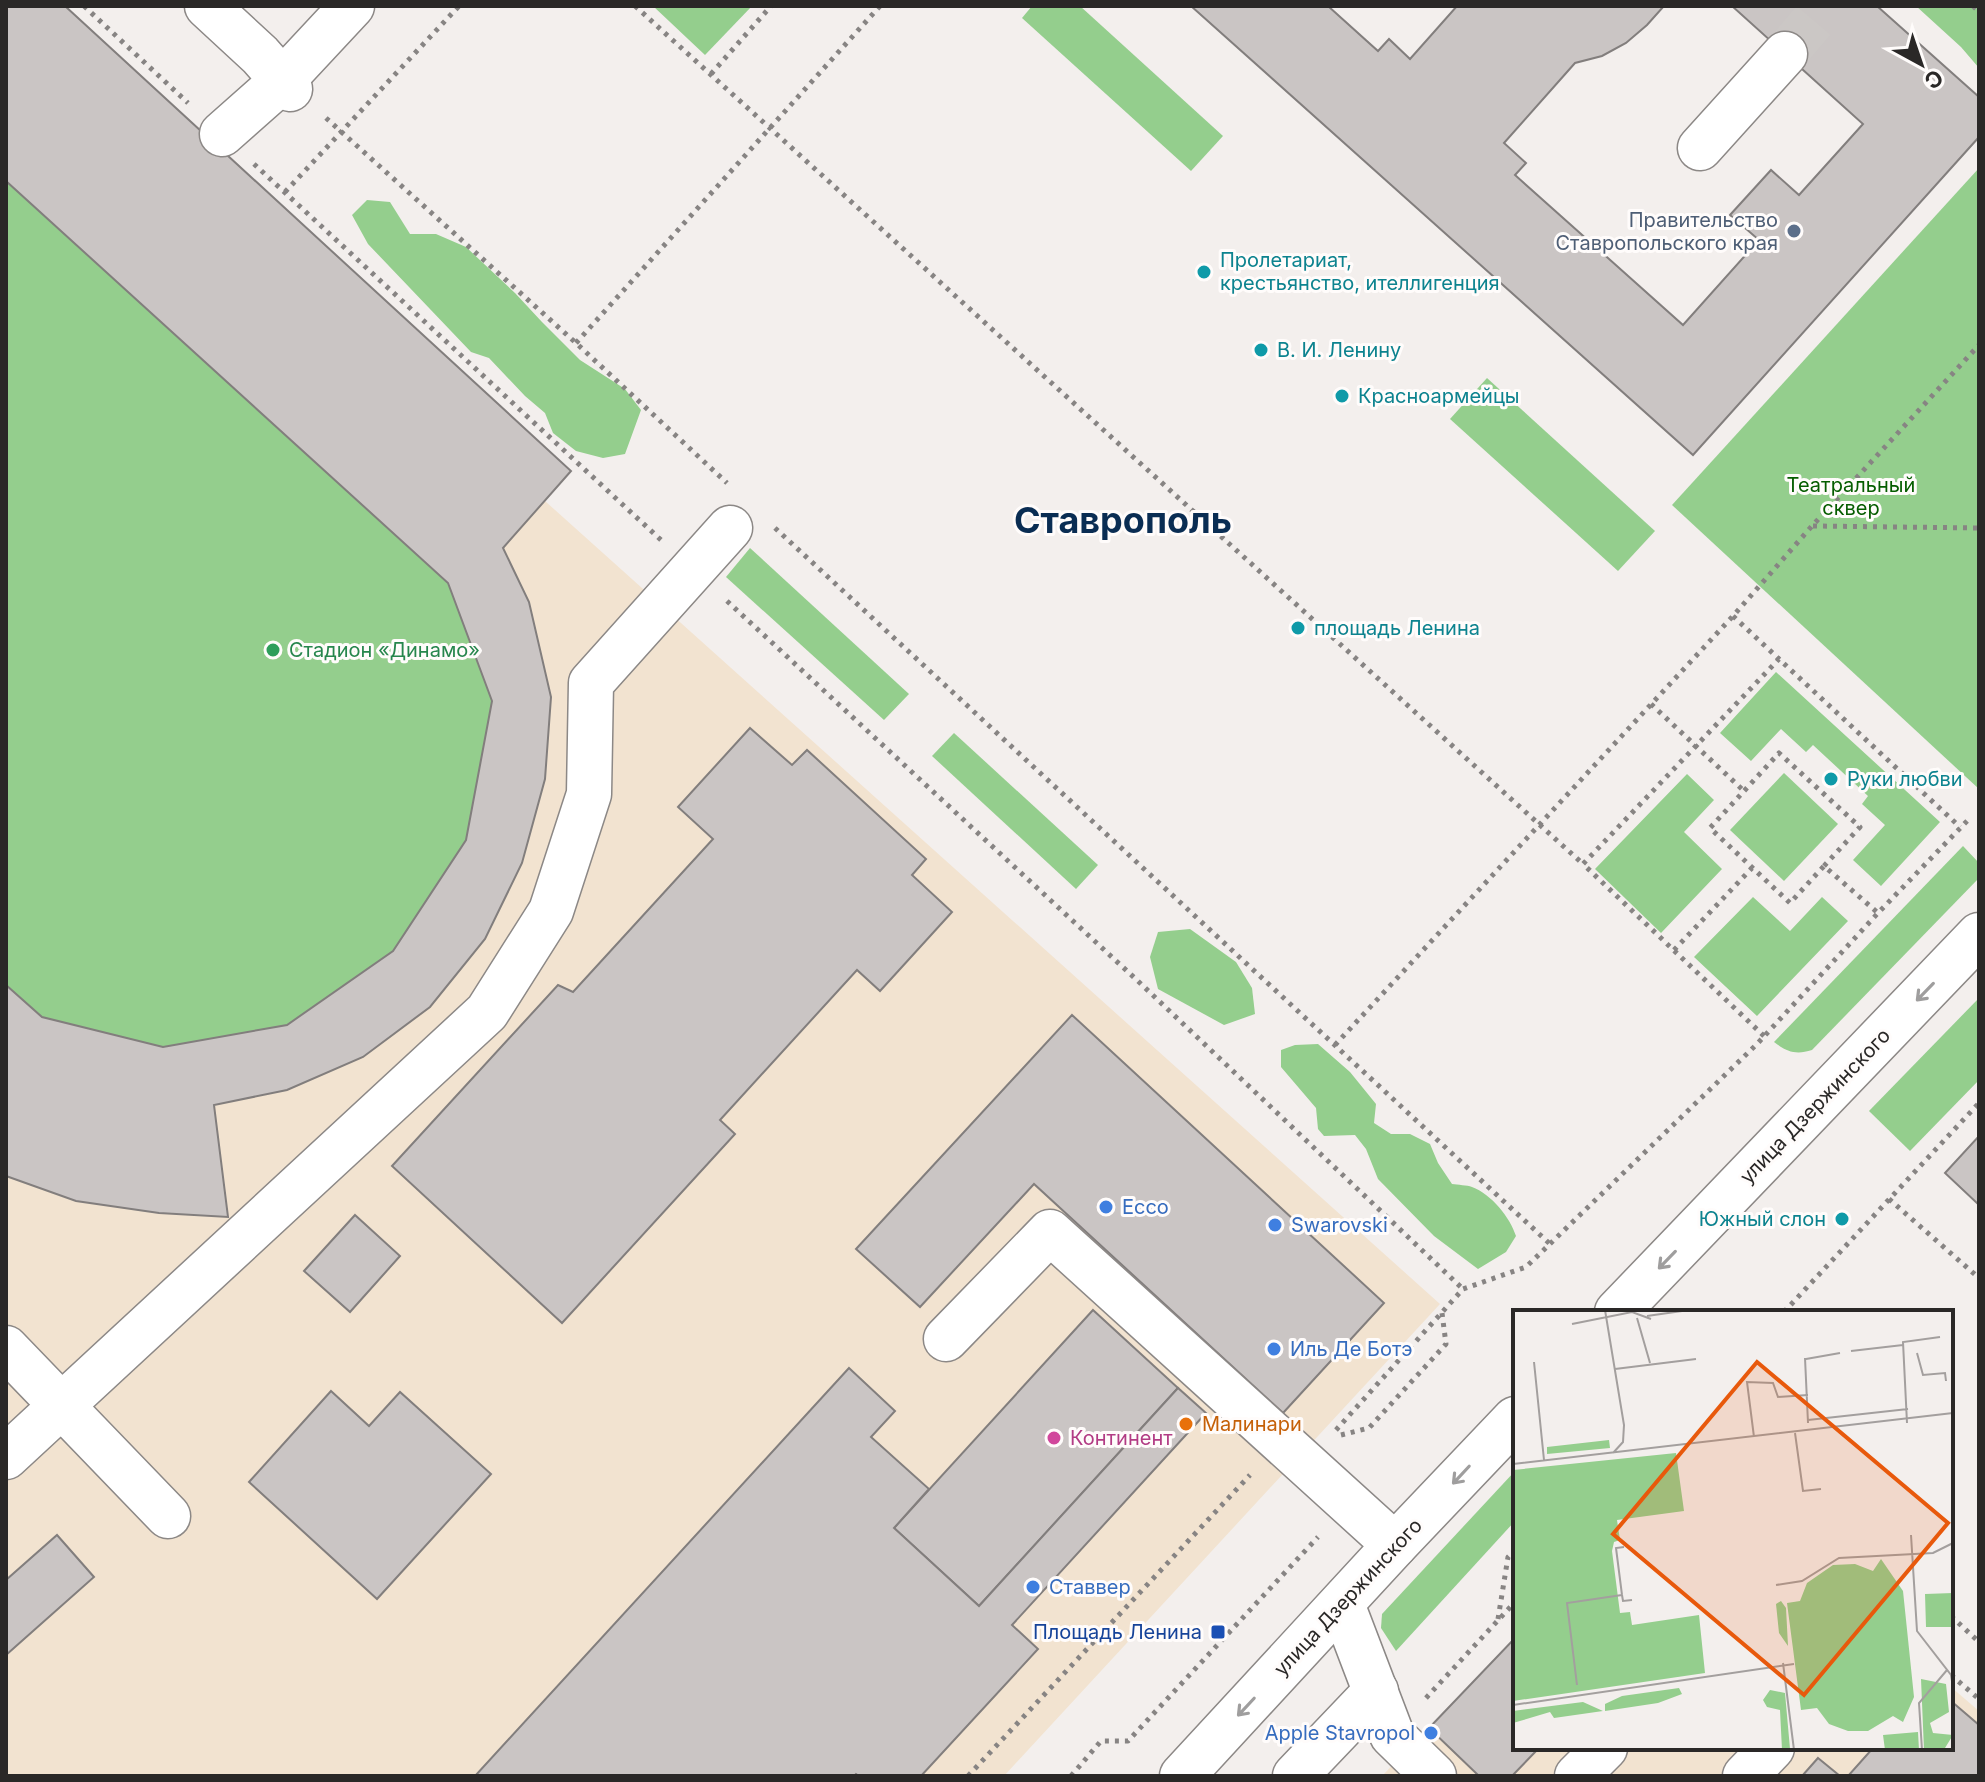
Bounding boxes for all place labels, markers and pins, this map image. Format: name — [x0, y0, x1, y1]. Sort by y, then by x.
place label: Правительство Ставропольского края — [1555, 208, 1778, 255]
marker: Правительство Ставропольского края — [1785, 222, 1803, 240]
place label: Пролетариат, крестьянство, ителлигенция — [1220, 248, 1500, 295]
marker: Пролетариат, крестьянство, ителлигенция — [1195, 263, 1213, 281]
place label: В. И. Ленину — [1277, 338, 1401, 362]
marker: В. И. Ленину — [1252, 341, 1270, 359]
place label: Красноармейцы — [1358, 384, 1520, 408]
marker: Красноармейцы — [1333, 387, 1351, 405]
place label: площадь Ленина — [1314, 616, 1480, 640]
marker: площадь Ленина — [1289, 619, 1307, 637]
place label: Стадион «Динамо» — [289, 638, 480, 662]
marker: Стадион «Динамо» — [264, 641, 282, 659]
place label: Руки любви — [1847, 767, 1963, 791]
marker: Руки любви — [1822, 770, 1840, 788]
place label: Ecco — [1122, 1195, 1169, 1219]
marker: Ecco — [1097, 1198, 1115, 1216]
place label: Южный слон — [1699, 1207, 1826, 1231]
marker: Южный слон — [1833, 1210, 1851, 1228]
place label: Swarovski — [1291, 1213, 1388, 1237]
marker: Swarovski — [1266, 1216, 1284, 1234]
place label: Иль Де Ботэ — [1290, 1337, 1413, 1361]
marker: Иль Де Ботэ — [1265, 1340, 1283, 1358]
place label: Малинари — [1202, 1412, 1302, 1436]
marker: Малинари — [1177, 1415, 1195, 1433]
place label: Континент — [1070, 1426, 1173, 1450]
marker: Континент — [1045, 1429, 1063, 1447]
place label: Ставвер — [1049, 1575, 1131, 1599]
marker: Ставвер — [1024, 1578, 1042, 1596]
place label: Площадь Ленина — [1033, 1620, 1202, 1644]
marker: Площадь Ленина — [1209, 1623, 1227, 1641]
place label: Apple Stavropol — [1265, 1721, 1415, 1745]
marker: Apple Stavropol — [1422, 1724, 1440, 1742]

